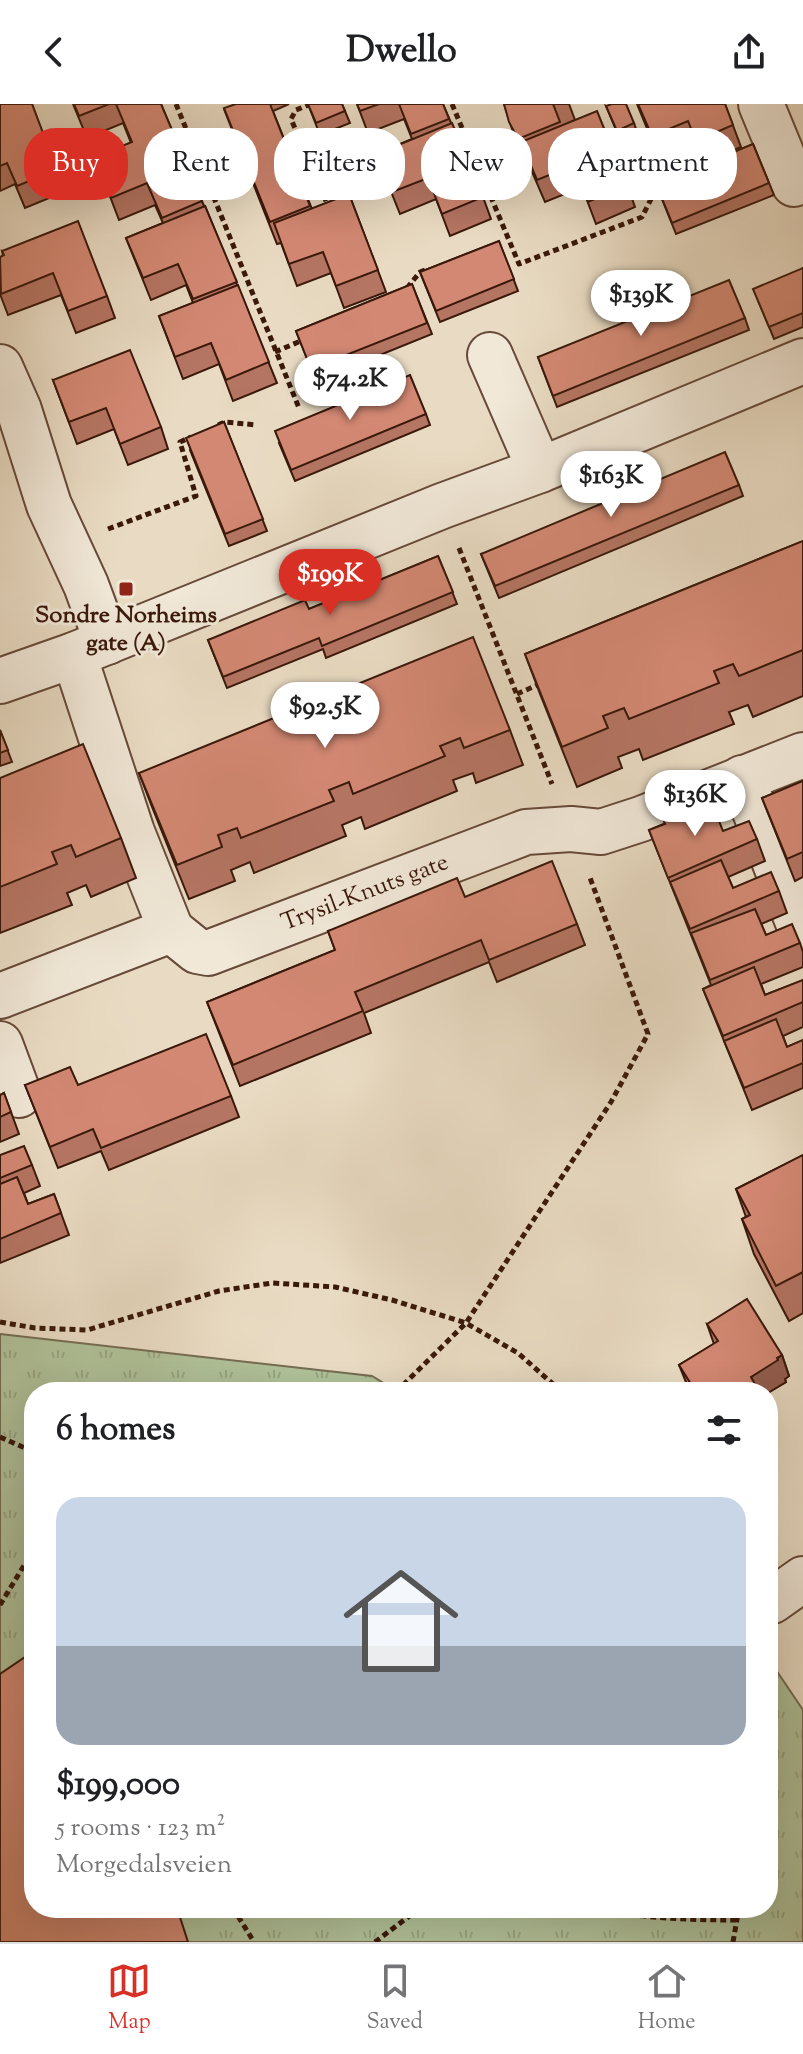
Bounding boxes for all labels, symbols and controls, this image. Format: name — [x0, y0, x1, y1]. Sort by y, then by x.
text: Dwello — [346, 26, 457, 78]
icon: back — [32, 30, 76, 74]
icon: share — [727, 30, 771, 74]
chip: Buy — [24, 128, 128, 200]
chip: Rent — [144, 128, 258, 200]
chip: Filters — [274, 128, 405, 200]
chip: New — [421, 128, 532, 200]
chip: Apartment — [548, 128, 737, 200]
pin: $139K — [585, 270, 697, 338]
text: $139K — [609, 277, 673, 314]
pin: $74.2K — [285, 354, 415, 422]
text: $74.2K — [312, 361, 388, 398]
pin: $163K — [555, 451, 667, 519]
text: $163K — [579, 458, 643, 495]
pin: $199K — [274, 549, 386, 617]
text: $199K — [297, 556, 363, 593]
marker: Sondre Norheims gate (A) — [117, 580, 135, 598]
place label: Sondre Norheims gate (A) — [35, 599, 217, 661]
pin: $92.5K — [260, 682, 390, 750]
text: $92.5K — [289, 689, 361, 726]
pin: $136K — [639, 770, 751, 838]
text: $136K — [663, 777, 727, 814]
street label: Trysil-Knuts gate — [277, 846, 454, 940]
text: 6 homes — [56, 1406, 175, 1455]
icon: filters — [702, 1408, 746, 1452]
icon: home — [329, 1549, 473, 1693]
text: $199,000 — [56, 1761, 180, 1810]
text: 5 rooms · 123 m² — [56, 1810, 225, 1847]
text: Morgedalsveien — [56, 1847, 232, 1884]
tab: Map — [107, 1959, 151, 2039]
tab: Saved — [366, 1959, 423, 2039]
tab: Home — [638, 1959, 696, 2039]

